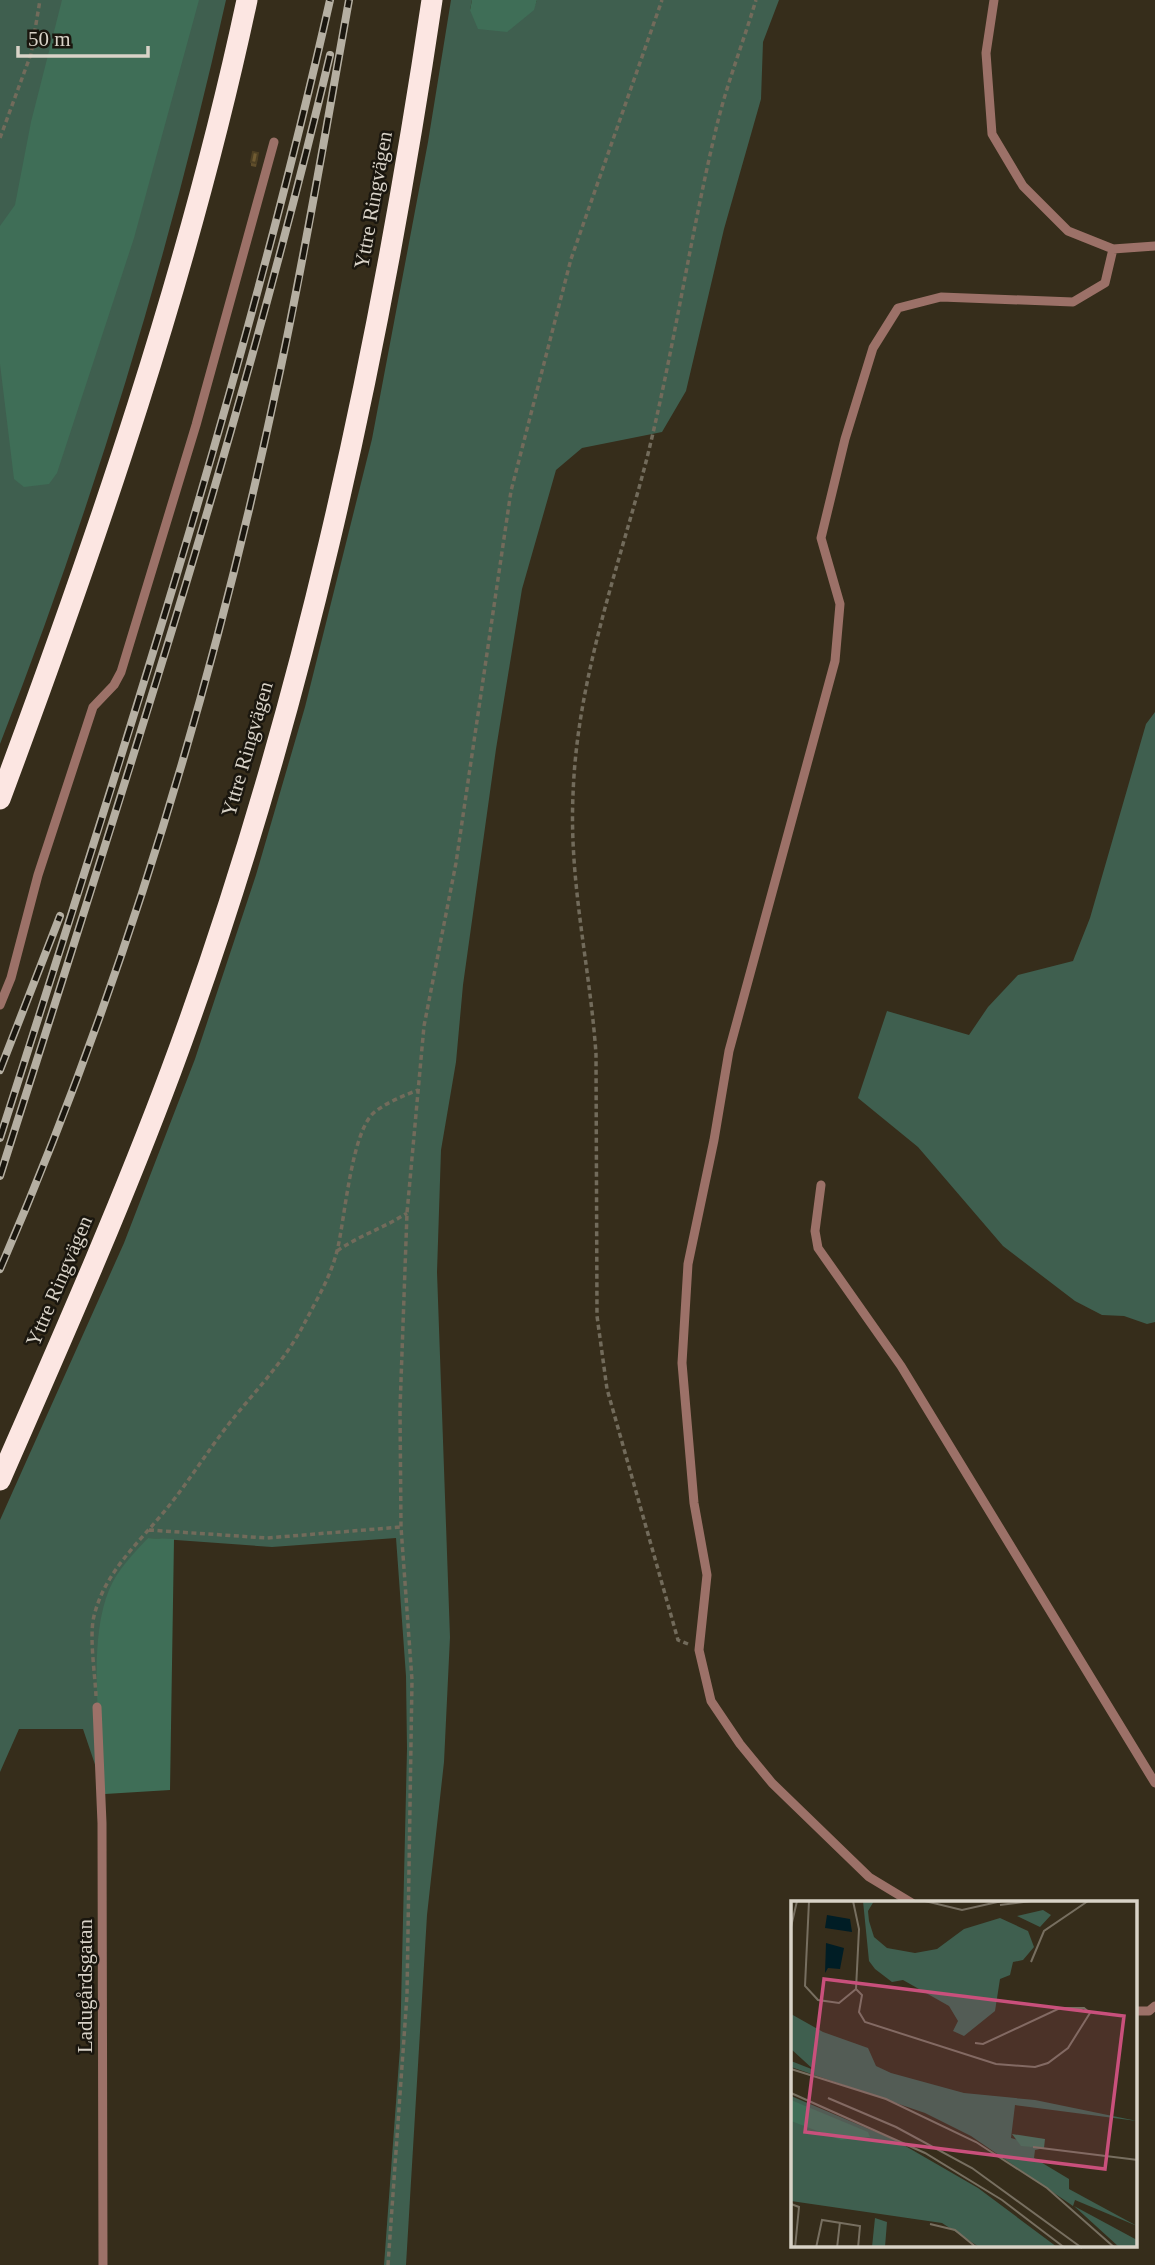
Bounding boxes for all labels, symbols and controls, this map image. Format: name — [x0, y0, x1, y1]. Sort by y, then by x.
scale bar — [18, 14, 147, 58]
text: 50 m — [28, 27, 71, 51]
street label: Yttre Ringvägen — [349, 129, 397, 271]
street label: Yttre Ringvägen — [216, 678, 278, 819]
street label: Yttre Ringvägen — [21, 1212, 97, 1350]
inset map — [791, 1901, 1138, 2248]
street label: Ladugårdsgatan — [73, 1918, 97, 2053]

